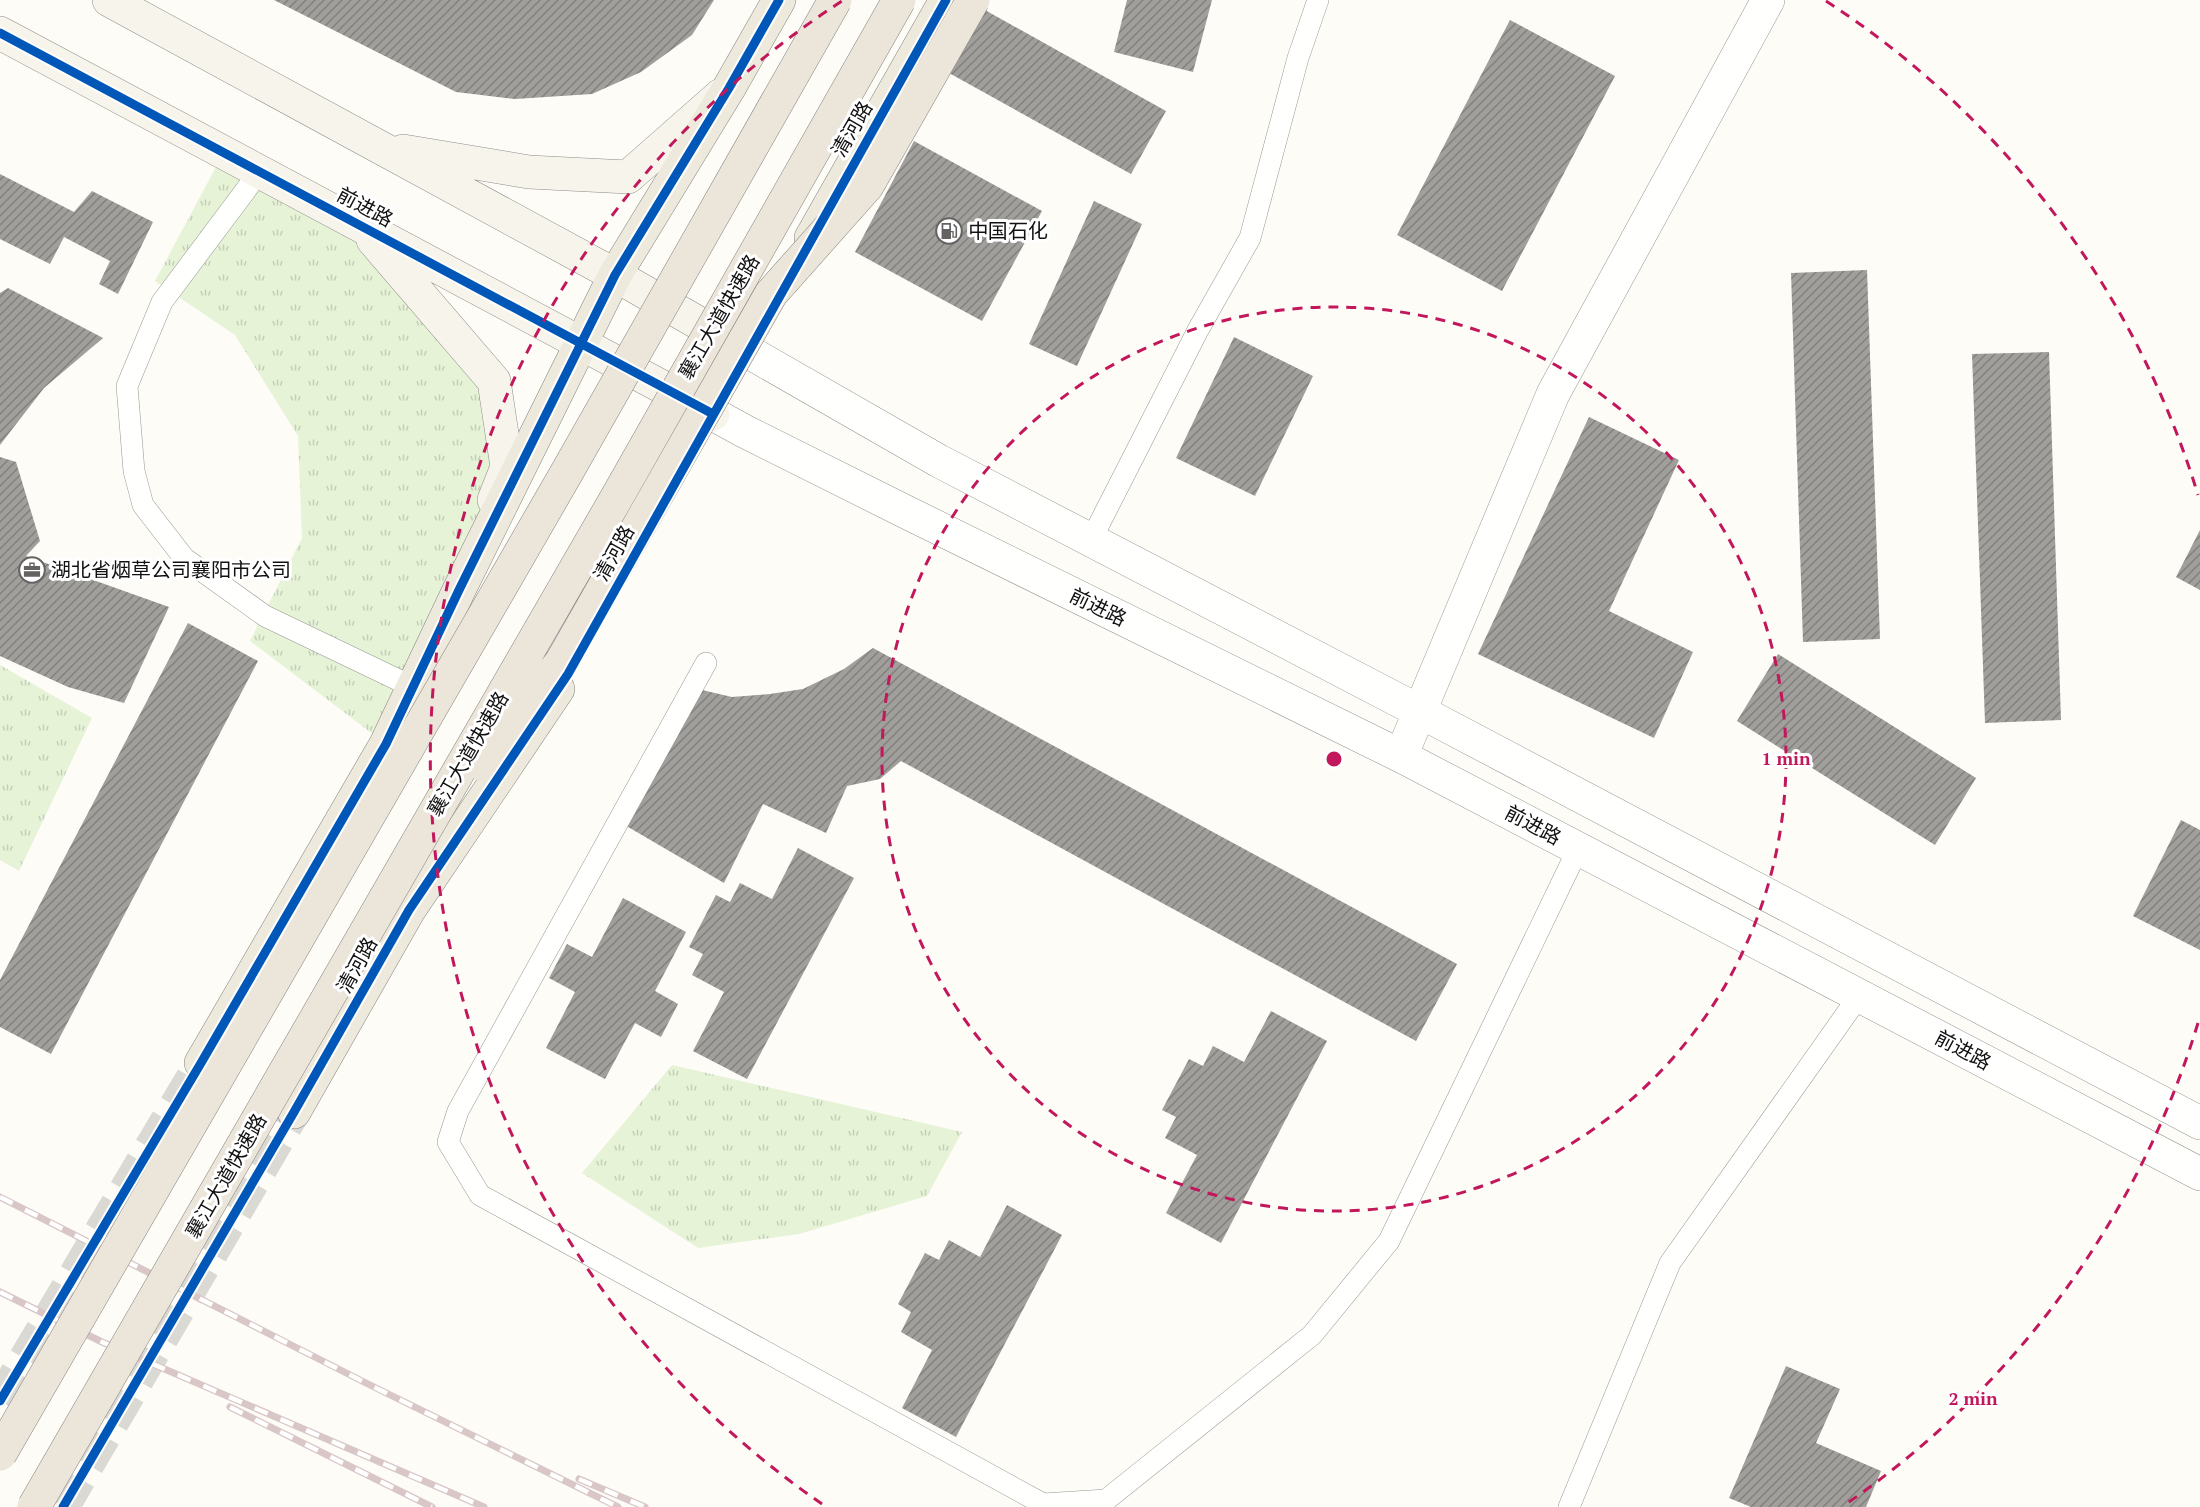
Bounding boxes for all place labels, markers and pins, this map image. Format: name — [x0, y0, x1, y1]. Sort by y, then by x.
fuel station icon: 中国石化 — [934, 216, 964, 246]
place label: 中国石化 — [968, 217, 1048, 244]
office icon: 湖北省烟草公司襄阳市公司 — [17, 555, 47, 585]
place label: 湖北省烟草公司襄阳市公司 — [51, 556, 291, 583]
centre of rings — [1324, 749, 1344, 769]

